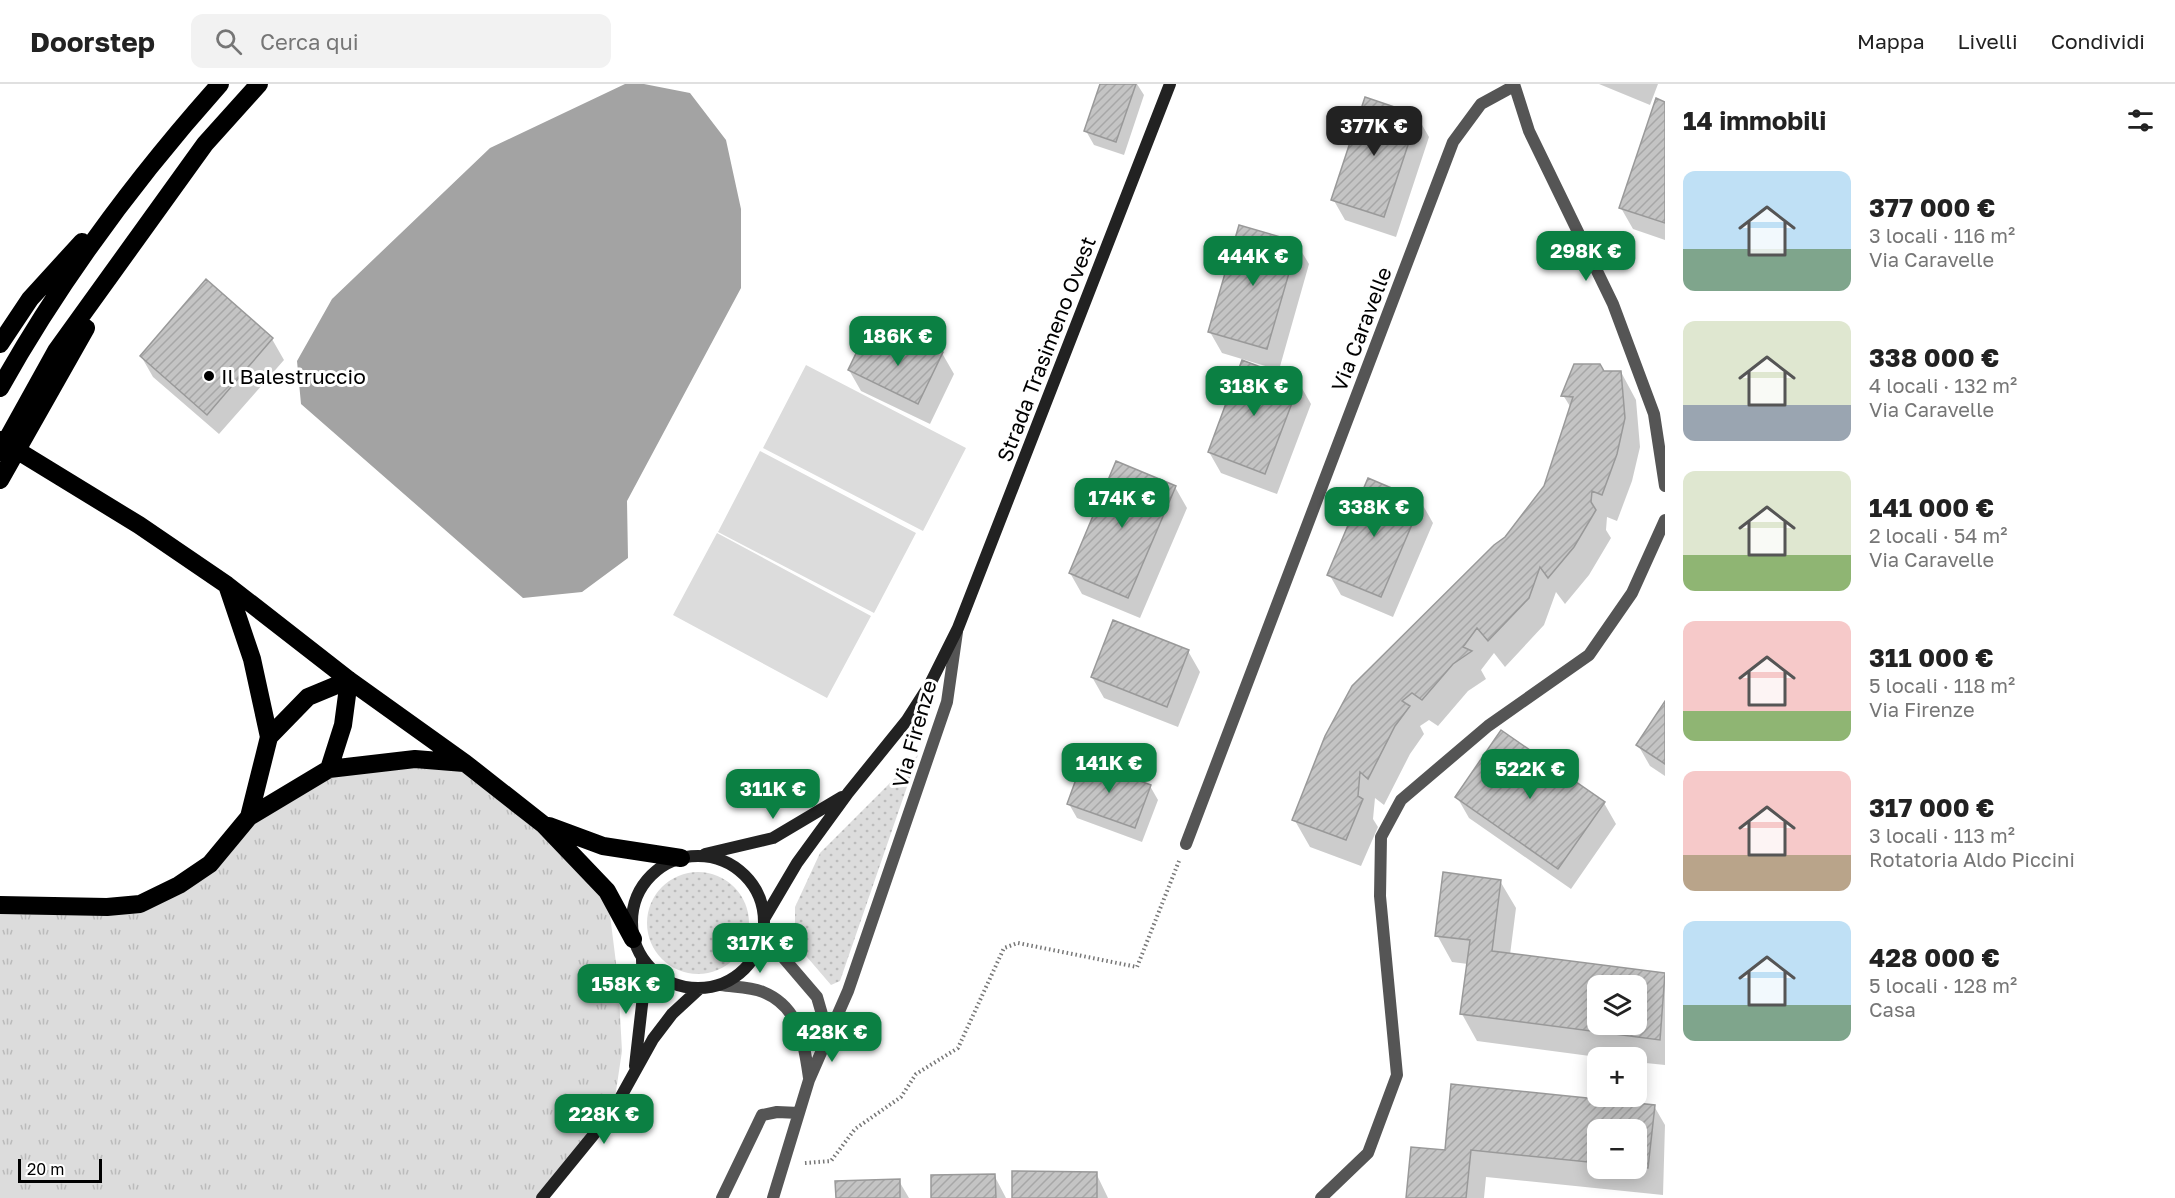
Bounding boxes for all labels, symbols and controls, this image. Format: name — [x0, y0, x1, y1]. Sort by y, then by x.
search box — [191, 14, 611, 68]
text: Doorstep — [30, 25, 155, 58]
icon: search — [212, 25, 245, 58]
text: Cerca qui — [260, 28, 359, 55]
text: Mappa — [1857, 28, 1925, 54]
text: Livelli — [1958, 28, 2018, 54]
text: Condividi — [2051, 28, 2145, 54]
icon: filters — [2124, 104, 2157, 137]
text: 14 immobili — [1683, 105, 1826, 136]
pin: 377K € — [1325, 106, 1423, 157]
text: 377K € — [1340, 113, 1408, 137]
text: 377 000 € — [1869, 192, 1995, 223]
icon: home — [1731, 195, 1803, 267]
text: 3 locali · 116 m² — [1869, 223, 2015, 247]
pin: 298K € — [1537, 231, 1635, 282]
street label: Strada Trasimeno Ovest — [991, 233, 1101, 465]
pin: 444K € — [1204, 236, 1302, 287]
text: 298K € — [1550, 238, 1622, 262]
text: 444K € — [1217, 243, 1289, 267]
text: Via Caravelle — [1869, 247, 1994, 271]
street label: Via Caravelle — [1325, 263, 1397, 395]
pin: 186K € — [849, 316, 947, 367]
text: 186K € — [863, 323, 933, 347]
text: 338 000 € — [1869, 342, 1999, 373]
icon: home — [1731, 345, 1803, 417]
place label: Il Balestruccio — [221, 363, 366, 389]
pin: 318K € — [1205, 366, 1303, 417]
marker: Il Balestruccio — [202, 369, 216, 383]
text: 318K € — [1220, 373, 1288, 397]
text: 4 locali · 132 m² — [1869, 373, 2017, 397]
text: Via Caravelle — [1869, 397, 1994, 421]
pin: 174K € — [1073, 478, 1171, 529]
text: 174K € — [1088, 485, 1156, 509]
pin: 338K € — [1325, 487, 1423, 538]
text: 141 000 € — [1869, 492, 1994, 523]
text: 338K € — [1339, 494, 1409, 518]
icon: home — [1731, 495, 1803, 567]
text: 2 locali · 54 m² — [1869, 523, 2007, 547]
text: Via Caravelle — [1869, 547, 1994, 571]
text: 311 000 € — [1869, 642, 1994, 673]
icon: home — [1731, 645, 1803, 717]
text: 5 locali · 118 m² — [1869, 673, 2015, 697]
street label: Via Firenze — [886, 677, 942, 791]
text: Via Firenze — [1869, 697, 1975, 721]
pin: 141K € — [1060, 743, 1158, 794]
pin: 522K € — [1481, 749, 1579, 800]
text: 141K € — [1076, 750, 1142, 774]
text: 522K € — [1495, 756, 1565, 780]
pin: 311K € — [724, 769, 822, 820]
text: 311K € — [740, 776, 806, 800]
text: 317 000 € — [1869, 792, 1994, 823]
icon: home — [1731, 795, 1803, 867]
text: 3 locali · 113 m² — [1869, 823, 2015, 847]
text: Rotatoria Aldo Piccini — [1869, 847, 2075, 871]
pin: 317K € — [711, 923, 809, 974]
text: 317K € — [727, 930, 794, 954]
text: 428 000 € — [1869, 942, 2000, 973]
icon: home — [1731, 945, 1803, 1017]
pin: 158K € — [577, 964, 675, 1015]
text: 158K € — [592, 971, 660, 995]
text: 5 locali · 128 m² — [1869, 973, 2017, 997]
map controls — [1587, 975, 1647, 1179]
button: layers — [1587, 975, 1647, 1035]
text: Casa — [1869, 997, 1916, 1021]
pin: 428K € — [783, 1012, 881, 1063]
text: 428K € — [796, 1019, 868, 1043]
button: + — [1587, 1047, 1647, 1107]
pin: 228K € — [555, 1094, 653, 1145]
text: 228K € — [569, 1101, 639, 1125]
button: − — [1587, 1119, 1647, 1179]
scale bar — [18, 1156, 102, 1184]
text: 20 m — [27, 1159, 64, 1179]

